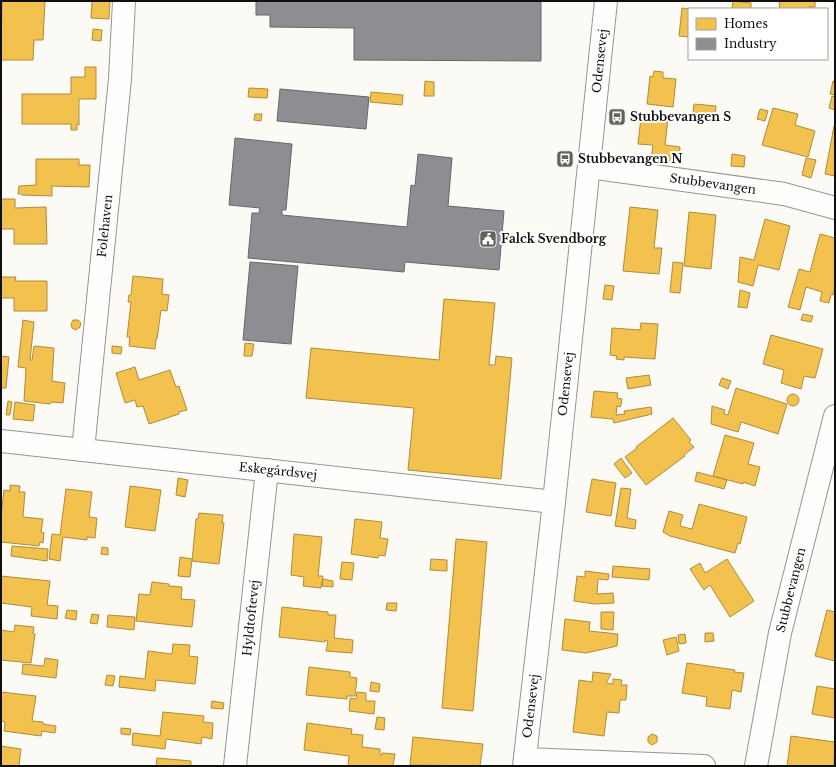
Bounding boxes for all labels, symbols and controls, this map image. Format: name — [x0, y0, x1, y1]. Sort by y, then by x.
legend — [688, 8, 828, 60]
text: Homes — [724, 16, 768, 31]
street label: Odensevej — [589, 28, 610, 94]
text: Industry — [724, 36, 777, 51]
bus stop icon: Stubbevangen S — [607, 107, 627, 127]
place label: Stubbevangen S — [630, 109, 731, 124]
bus stop icon: Stubbevangen N — [555, 149, 575, 169]
place label: Stubbevangen N — [578, 151, 683, 166]
street label: Stubbevangen — [669, 170, 757, 197]
street label: Folehaven — [94, 194, 115, 258]
public building icon: Falck Svendborg — [478, 229, 498, 249]
place label: Falck Svendborg — [501, 231, 607, 246]
street label: Odensevej — [555, 351, 576, 417]
street label: Eskegårdsvej — [238, 459, 318, 482]
street label: Stubbevangen — [773, 546, 808, 634]
street label: Hyldtoftevej — [239, 579, 262, 657]
street label: Odensevej — [519, 673, 542, 739]

